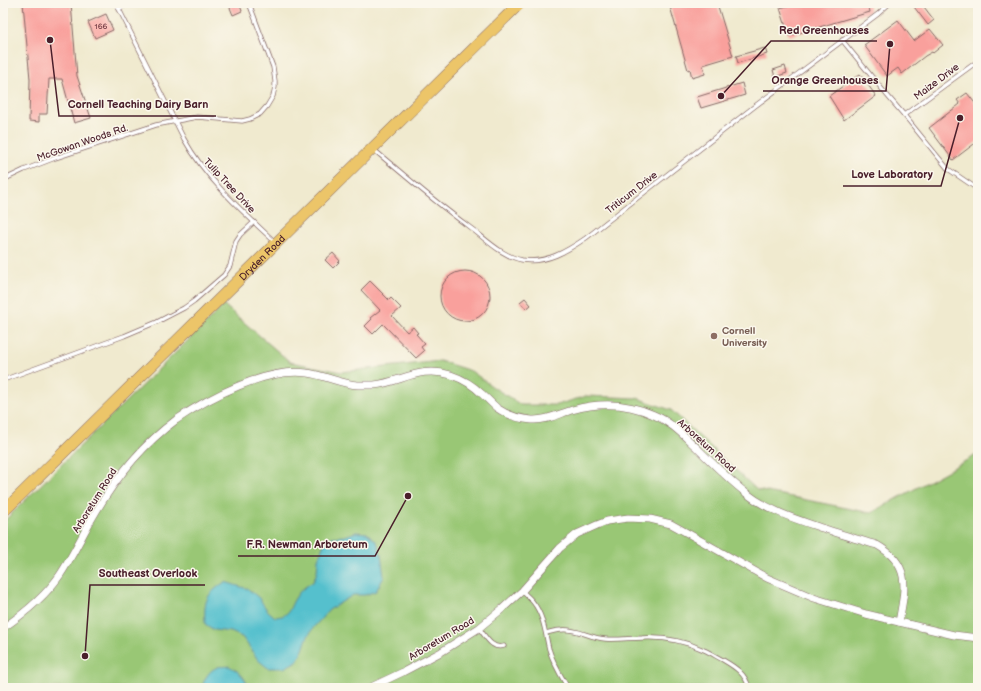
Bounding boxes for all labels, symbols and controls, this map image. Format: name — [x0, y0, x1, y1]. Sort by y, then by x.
callout: Red Greenhouses — [771, 18, 877, 41]
house number: 166 — [95, 22, 108, 31]
text: Red Greenhouses — [779, 24, 870, 37]
street label: Maize Drive — [912, 61, 962, 103]
callout: Orange Greenhouses — [763, 68, 886, 91]
text: Orange Greenhouses — [772, 74, 879, 87]
callout: Cornell Teaching Dairy Barn — [59, 93, 216, 116]
text: Cornell Teaching Dairy Barn — [68, 98, 208, 111]
street label: McGowan Woods Rd. — [35, 122, 129, 164]
street label: Tulip Tree Drive — [201, 156, 258, 216]
callout: Love Laboratory — [843, 163, 941, 186]
text: Love Laboratory — [851, 168, 933, 181]
street label: Triticum Drive — [603, 169, 660, 217]
street label: Dryden Road — [237, 233, 288, 283]
place label: Cornell University — [722, 325, 767, 349]
marker: Cornell University — [709, 331, 719, 341]
street label: Arboretum Road — [675, 416, 738, 475]
street label: Arboretum Road — [70, 466, 120, 535]
callout: F.R. Newman Arboretum — [238, 533, 375, 556]
text: F.R. Newman Arboretum — [246, 538, 368, 551]
callout: Southeast Overlook — [90, 562, 205, 585]
text: Southeast Overlook — [99, 567, 197, 580]
street label: Arboretum Road — [407, 614, 477, 663]

